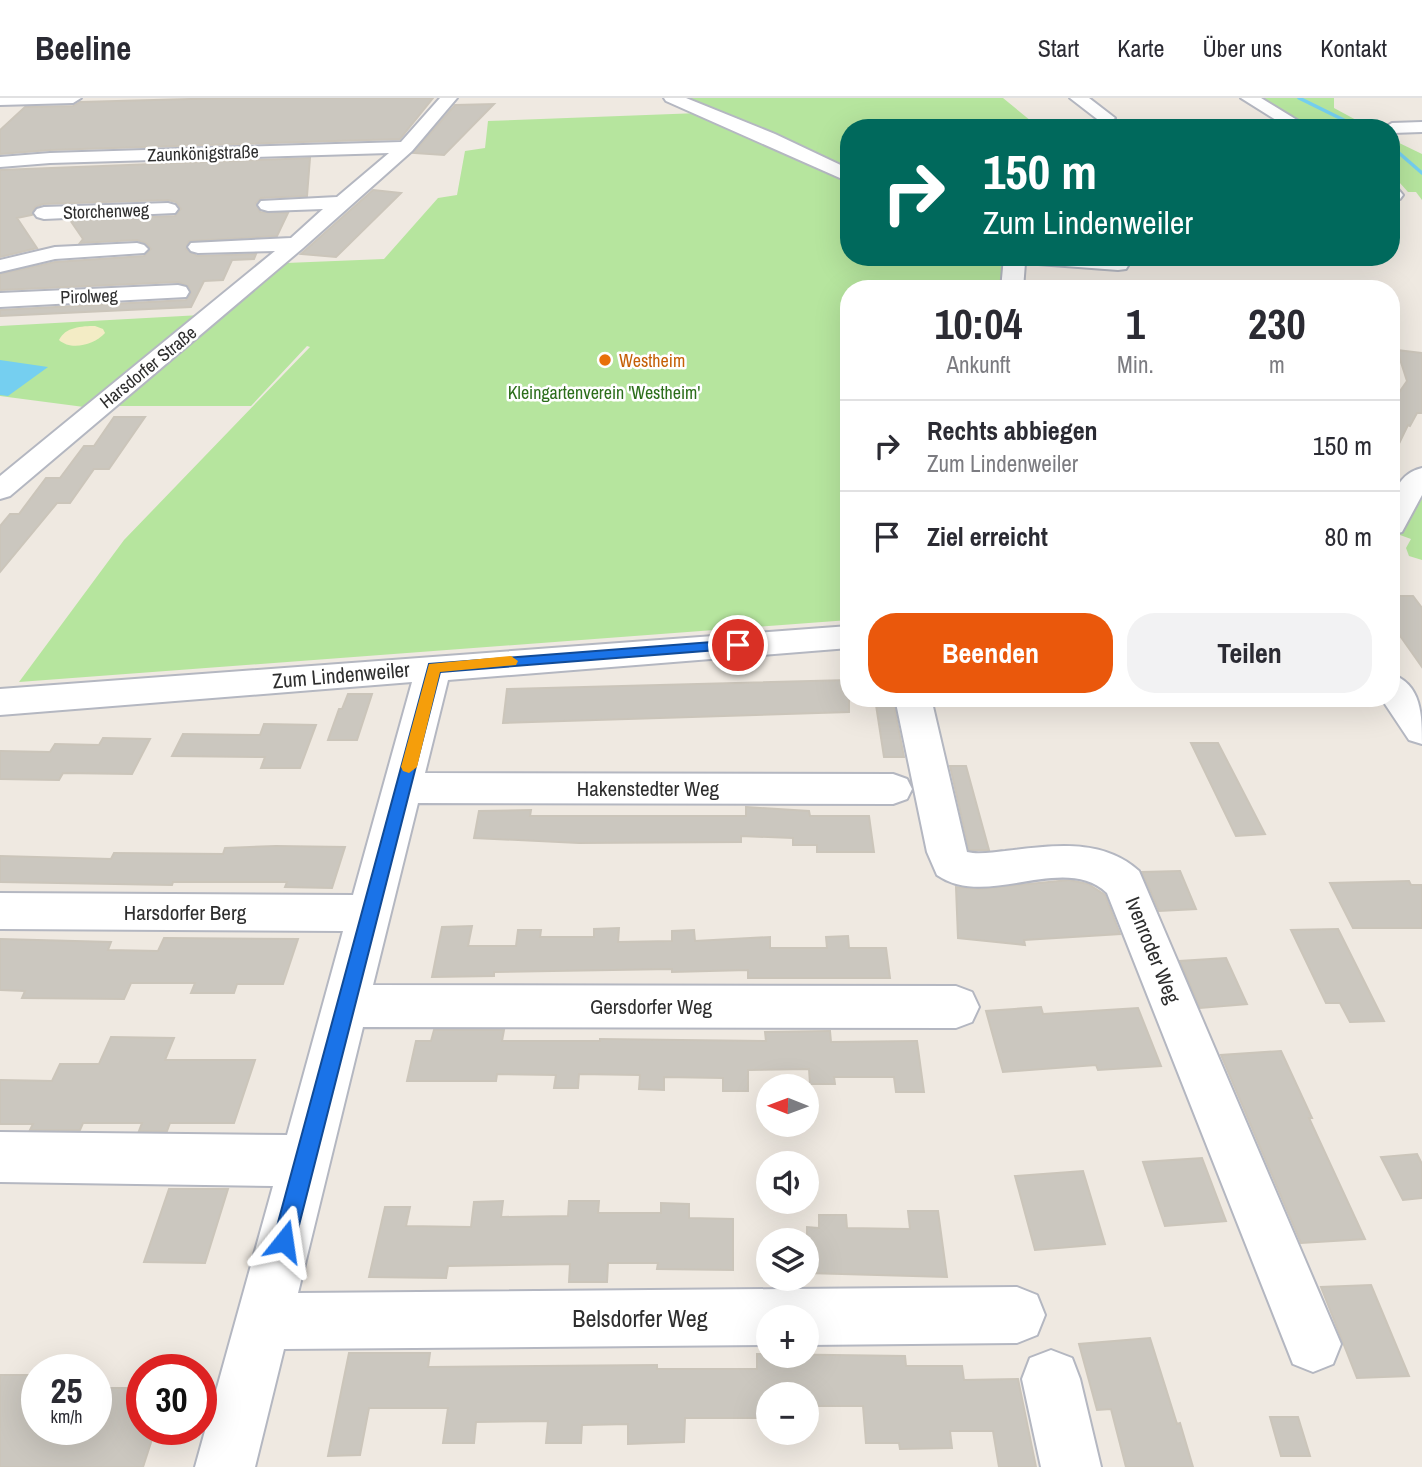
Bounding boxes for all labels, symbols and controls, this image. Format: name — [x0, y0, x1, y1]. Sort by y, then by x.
text: Beeline — [35, 26, 131, 70]
text: Start — [1038, 32, 1079, 64]
text: Karte — [1117, 32, 1164, 64]
text: Über uns — [1202, 32, 1282, 64]
text: Kontakt — [1320, 32, 1387, 64]
text: 150 m — [983, 138, 1097, 204]
street label: Zaunkönigstraße — [147, 139, 259, 167]
icon: right — [868, 147, 959, 238]
street label: Storchenweg — [63, 197, 150, 225]
text: Zum Lindenweiler — [983, 201, 1193, 244]
street label: Pirolweg — [60, 282, 119, 309]
text: 10:04 — [934, 296, 1023, 352]
text: 1 — [1126, 296, 1145, 352]
text: 230 — [1248, 296, 1306, 352]
street label: Harsdorfer Straße — [94, 320, 202, 414]
place label: Westheim — [619, 348, 685, 373]
text: Ankunft — [946, 349, 1010, 380]
text: Min. — [1117, 349, 1154, 380]
text: m — [1269, 349, 1285, 380]
marker: Westheim — [597, 352, 613, 368]
park label: Kleingartenverein 'Westheim' — [508, 380, 700, 405]
text: Rechts abbiegen — [927, 413, 1098, 448]
icon: right — [868, 427, 906, 465]
text: 150 m — [1313, 428, 1372, 463]
text: Zum Lindenweiler — [927, 448, 1078, 479]
icon: arrive — [868, 518, 906, 556]
text: Ziel erreicht — [927, 519, 1048, 554]
text: 80 m — [1325, 519, 1372, 554]
button: Beenden — [868, 613, 1113, 693]
button: Teilen — [1127, 613, 1372, 693]
pin — [708, 615, 768, 675]
icon: arrive — [719, 626, 757, 664]
street label: Zum Lindenweiler — [271, 655, 411, 695]
street label: Hakenstedter Weg — [577, 774, 720, 803]
street label: Ivenroder Weg — [1118, 892, 1188, 1008]
street label: Harsdorfer Berg — [124, 898, 247, 927]
street label: Gersdorfer Weg — [590, 992, 713, 1021]
north arrow — [756, 1074, 819, 1138]
map controls — [756, 1074, 819, 1445]
button: sound — [756, 1151, 819, 1214]
position arrow — [247, 1204, 321, 1278]
button: layers — [756, 1228, 819, 1291]
street label: Belsdorfer Weg — [572, 1302, 708, 1334]
button: + — [756, 1305, 819, 1368]
speed limit sign: 30 — [126, 1354, 217, 1445]
text: 25 — [51, 1367, 82, 1414]
button: − — [756, 1382, 819, 1445]
text: km/h — [51, 1404, 83, 1429]

